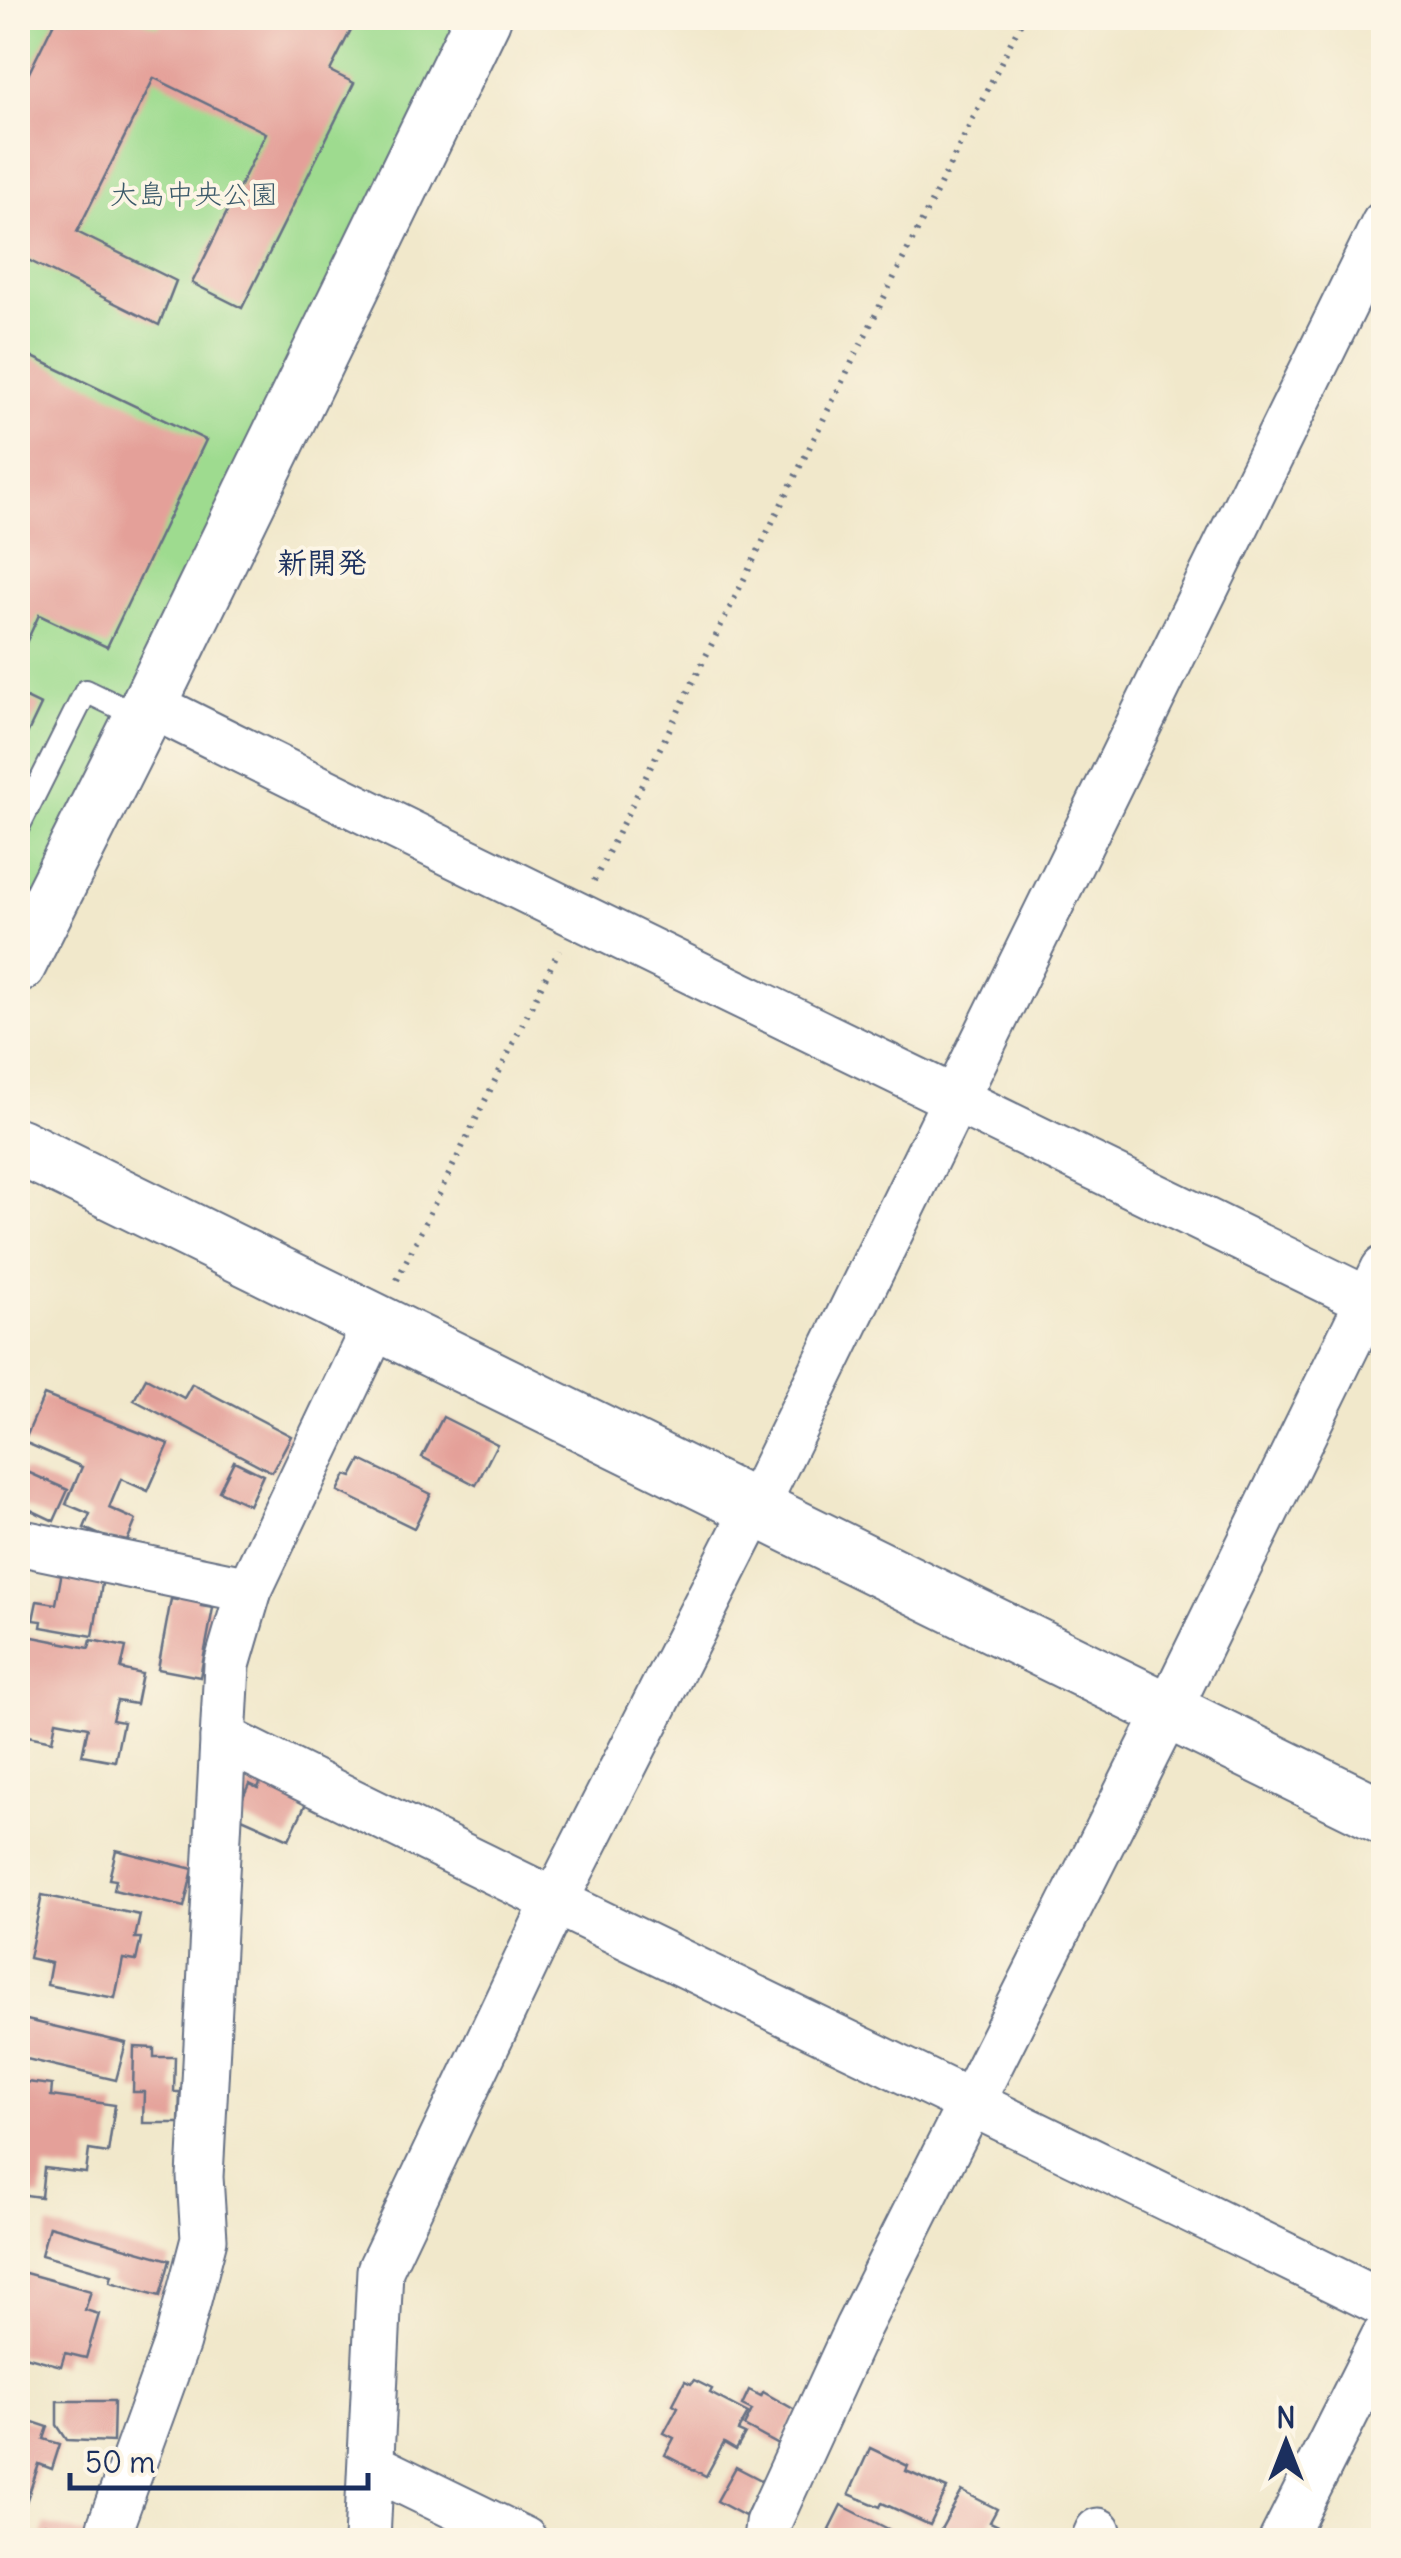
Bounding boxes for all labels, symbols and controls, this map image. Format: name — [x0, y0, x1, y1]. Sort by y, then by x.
park label: 大島中央公園 — [110, 176, 278, 212]
district label: 新開発 — [277, 543, 367, 581]
north arrow — [1236, 2393, 1336, 2493]
text: N — [1276, 2400, 1296, 2436]
scale bar — [70, 2428, 368, 2490]
text: 50 m — [85, 2443, 155, 2481]

